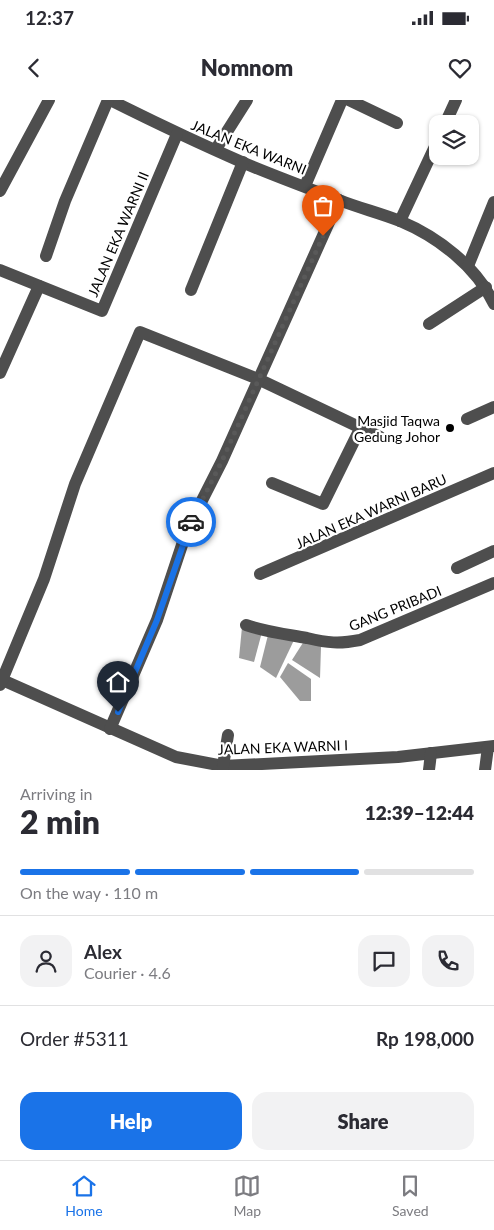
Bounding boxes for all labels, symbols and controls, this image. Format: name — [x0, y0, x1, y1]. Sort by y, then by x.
text: 12:37 — [25, 6, 74, 29]
icon: back — [20, 54, 48, 82]
text: Nomnom — [201, 54, 293, 81]
icon: heart — [446, 54, 474, 82]
map controls — [429, 115, 479, 165]
button: layers — [429, 115, 479, 165]
street label: JALAN EKA WARNI — [189, 116, 309, 178]
street label: JALAN EKA WARNI II — [84, 169, 152, 299]
pin — [302, 185, 344, 236]
icon: bag — [309, 192, 337, 220]
place label: Masjid Taqwa Gedung Johor — [354, 412, 440, 445]
marker: Masjid Taqwa Gedung Johor — [444, 422, 456, 434]
street label: JALAN EKA WARNI BARU — [293, 470, 449, 552]
courier — [166, 497, 216, 547]
icon: car — [177, 508, 205, 536]
street label: GANG PRIBADI — [346, 582, 444, 634]
pin — [97, 661, 139, 712]
icon: home — [104, 668, 132, 696]
street label: JALAN EKA WARNI I — [218, 736, 348, 758]
text: Arriving in — [20, 784, 93, 803]
text: 12:39–12:44 — [365, 801, 474, 824]
text: 2 min — [20, 802, 100, 841]
text: On the way · 110 m — [20, 883, 158, 902]
button: person — [20, 935, 72, 987]
button: chat — [358, 935, 410, 987]
button: phone — [422, 935, 474, 987]
text: Alex — [84, 940, 122, 963]
text: Courier · 4.6 — [84, 963, 171, 982]
text: Order #5311 — [20, 1027, 129, 1050]
text: Rp 198,000 — [376, 1027, 474, 1050]
button: Help — [20, 1092, 242, 1150]
button: Share — [252, 1092, 474, 1150]
tab: Home — [65, 1172, 103, 1219]
tab: Map — [233, 1172, 261, 1219]
tab: Saved — [392, 1172, 429, 1219]

